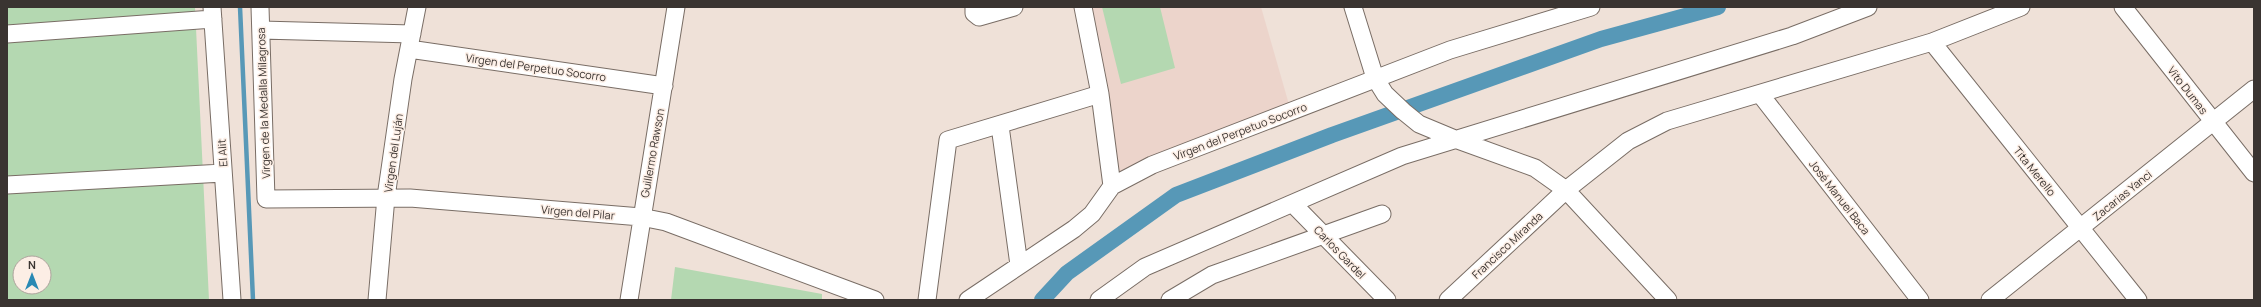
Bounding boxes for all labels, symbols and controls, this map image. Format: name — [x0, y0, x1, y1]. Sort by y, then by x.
street label: Virgen de la Medalla Milagrosa — [253, 27, 273, 179]
street label: Virgen del Perpetuo Socorro — [465, 50, 608, 84]
street label: Vito Dumas — [2165, 63, 2212, 117]
street label: Virgen del Perpetuo Socorro — [1171, 98, 1309, 163]
street label: Guillermo Rawson — [637, 107, 667, 199]
street label: Virgen del Luján — [380, 113, 406, 193]
street label: El Alit — [214, 139, 230, 167]
street label: Tita Merello — [2010, 143, 2060, 199]
street label: José Manuel Baca — [1806, 157, 1874, 237]
street label: Zacarias Yanci — [2089, 167, 2155, 223]
street label: Virgen del Pilar — [541, 201, 615, 223]
street label: Francisco Miranda — [1468, 208, 1546, 282]
street label: Carlos Gardel — [1311, 222, 1369, 282]
north arrow — [12, 255, 52, 295]
text: N — [28, 257, 36, 272]

